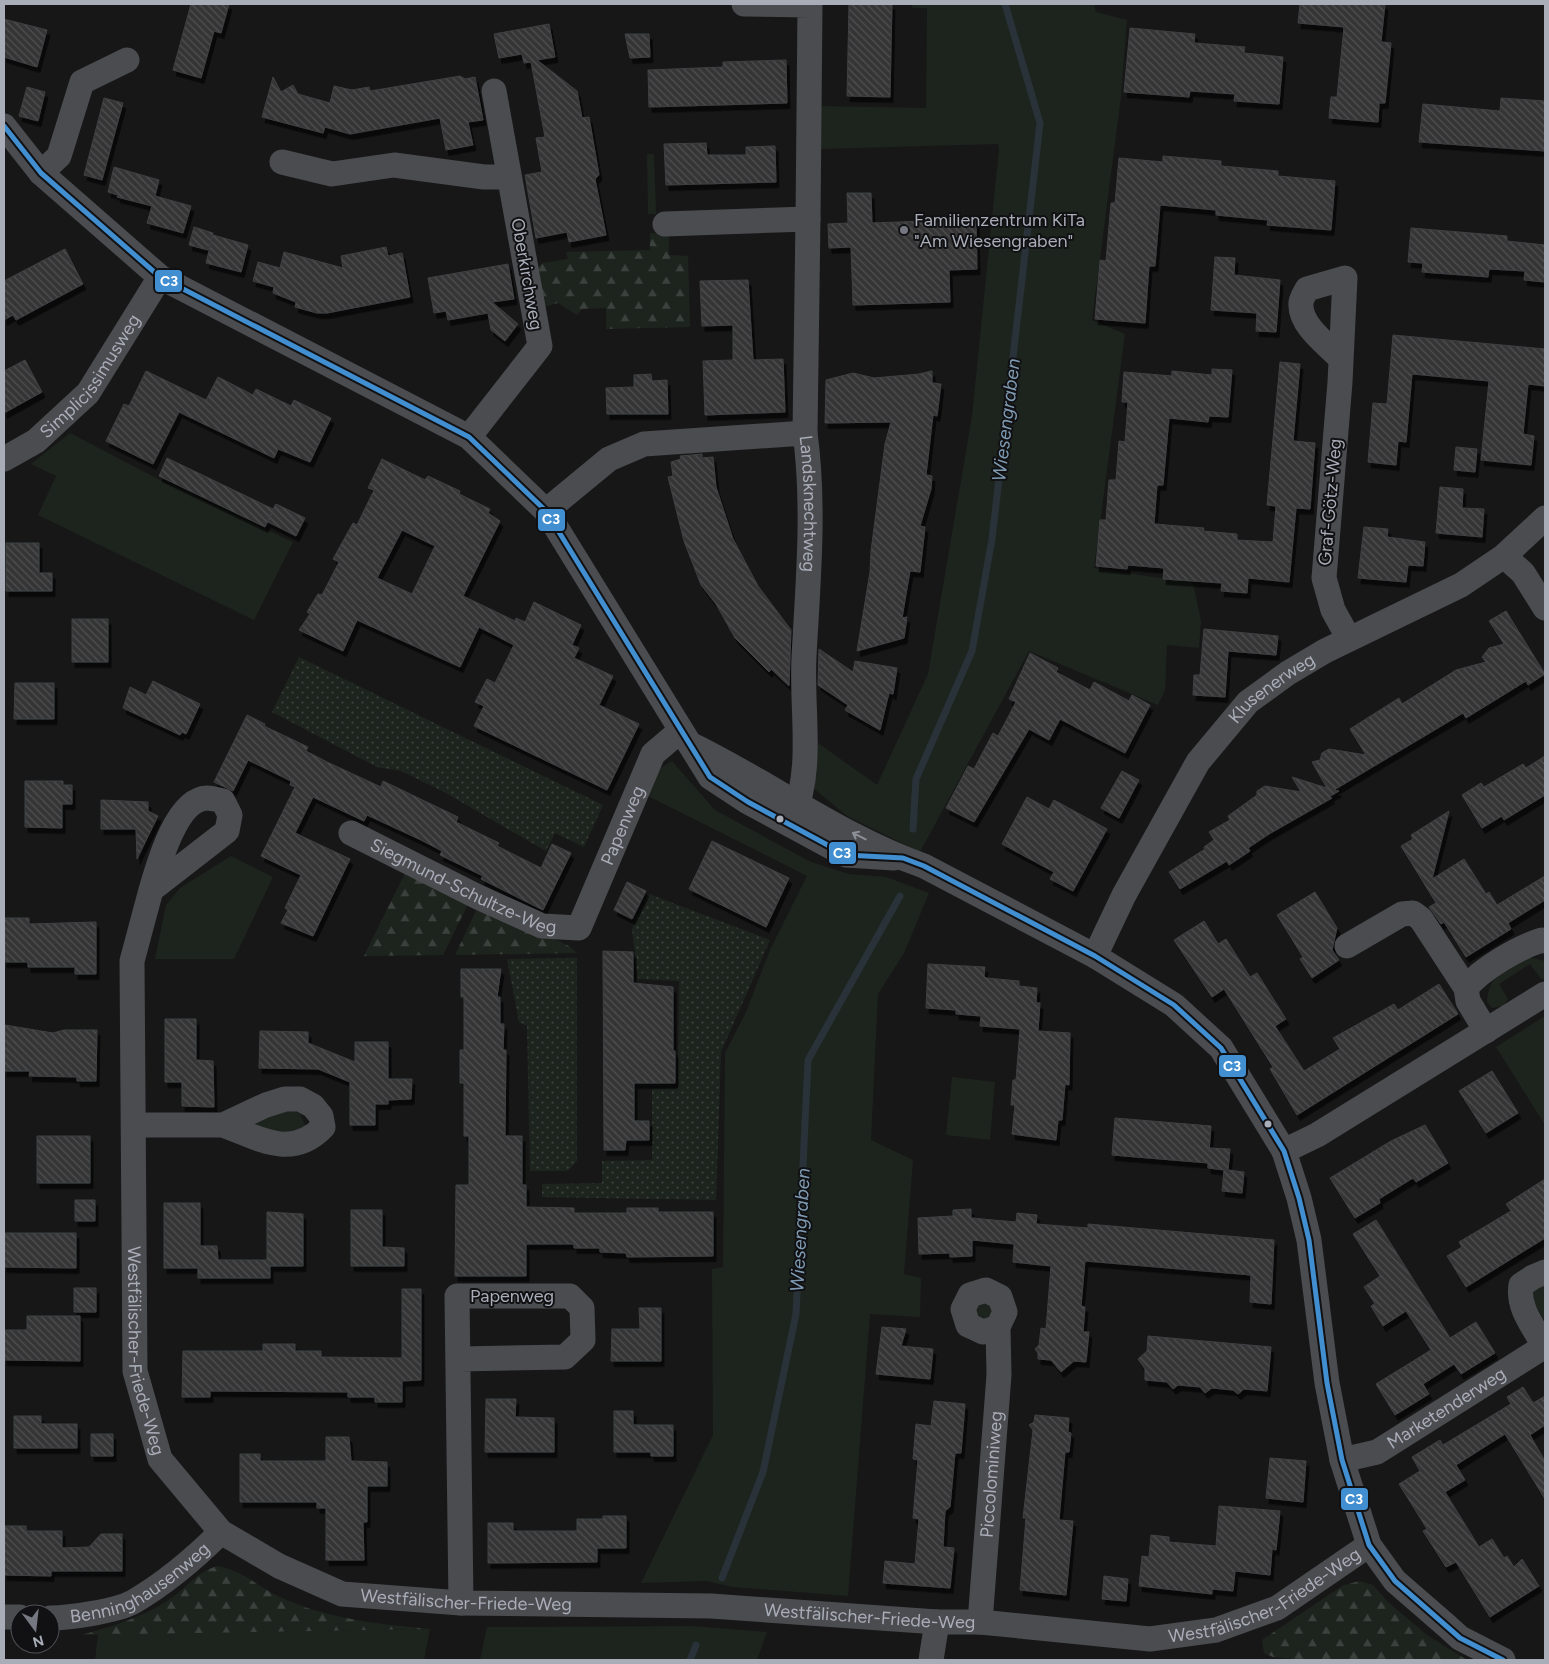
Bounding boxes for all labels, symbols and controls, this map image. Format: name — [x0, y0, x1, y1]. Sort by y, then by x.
place label: Familienzentrum KiTa "Am Wiesengraben" — [914, 209, 1085, 252]
street label: Oberkirchweg — [506, 216, 548, 332]
marker: Familienzentrum KiTa "Am Wiesengraben" — [898, 224, 910, 236]
line badge: C3 — [154, 269, 183, 293]
text: C3 — [160, 273, 178, 290]
street label: Simplicissimusweg — [35, 310, 145, 443]
water label: Wiesengraben — [987, 357, 1025, 483]
street label: Landsknechtweg — [794, 434, 821, 573]
street label: Graf-Götz-Weg — [1313, 438, 1347, 566]
line badge: C3 — [537, 508, 566, 532]
text: C3 — [542, 511, 560, 528]
street label: Klusenerweg — [1224, 648, 1319, 728]
street label: Papenweg — [596, 782, 649, 868]
unlabelled marker — [775, 814, 785, 824]
one-way arrow — [852, 831, 867, 841]
street label: Siegmund-Schultze-Weg — [367, 834, 557, 938]
line badge: C3 — [828, 841, 857, 865]
text: C3 — [833, 845, 851, 862]
line badge: C3 — [1218, 1054, 1247, 1078]
text: C3 — [1223, 1058, 1241, 1075]
unlabelled marker — [1263, 1119, 1273, 1129]
water label: Wiesengraben — [785, 1167, 815, 1292]
street label: Westfälischer-Friede-Weg — [123, 1246, 169, 1458]
street label: Papenweg — [470, 1285, 554, 1307]
street label: Marketenderweg — [1383, 1363, 1510, 1454]
street label: Piccolominiweg — [976, 1410, 1007, 1539]
line badge: C3 — [1340, 1487, 1369, 1511]
text: C3 — [1345, 1491, 1363, 1508]
street label: Benninghausenweg — [69, 1538, 214, 1628]
street label: Westfälischer-Friede-Weg — [1167, 1543, 1365, 1647]
street label: Westfälischer-Friede-Weg — [360, 1584, 572, 1615]
street label: Westfälischer-Friede-Weg — [763, 1599, 975, 1633]
north arrow — [10, 1604, 60, 1654]
text: N — [31, 1631, 46, 1651]

